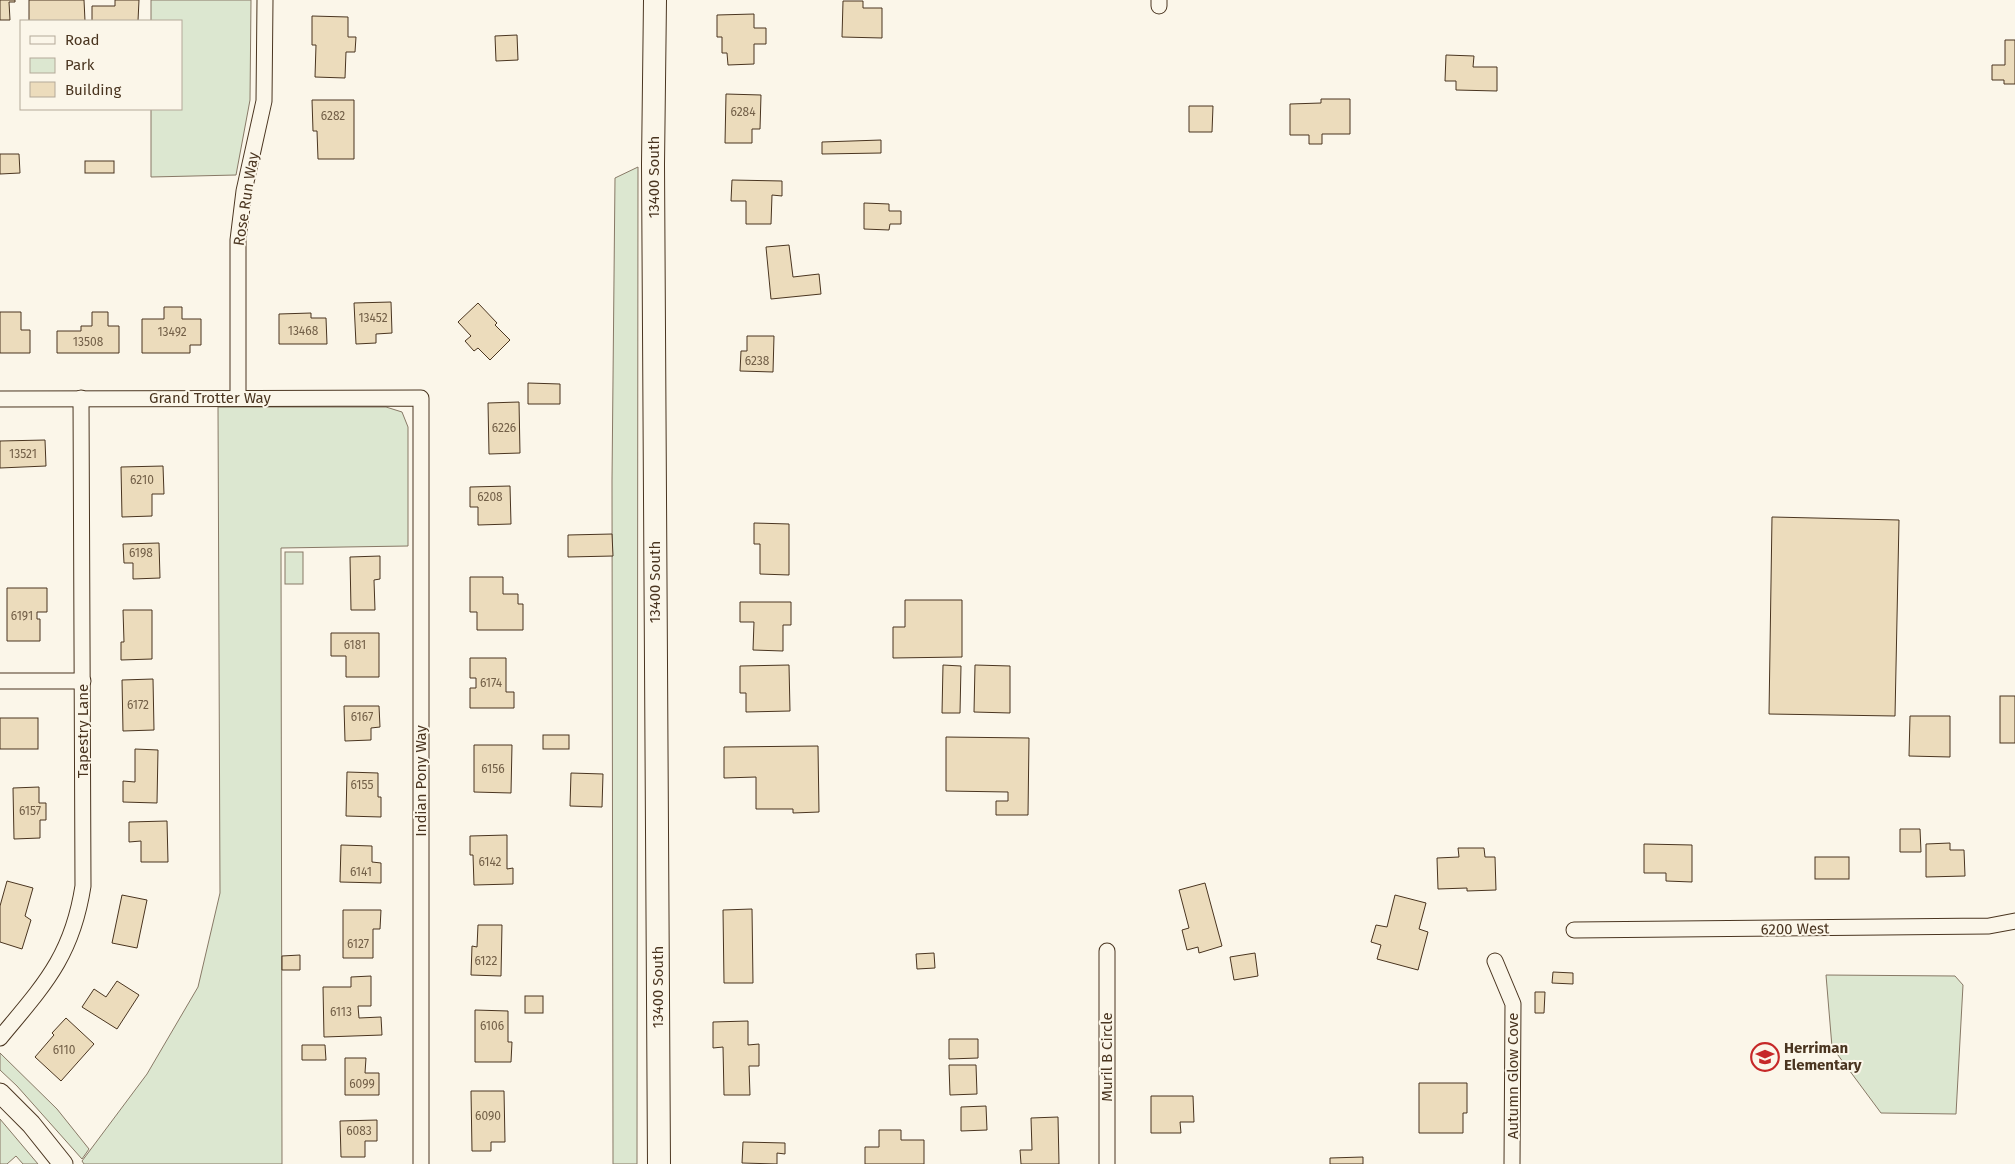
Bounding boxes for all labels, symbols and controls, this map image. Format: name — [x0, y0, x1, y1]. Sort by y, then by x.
legend — [20, 20, 182, 110]
text: Road — [65, 31, 100, 49]
text: Park — [65, 56, 95, 74]
text: Building — [65, 81, 121, 99]
house number: 6284 — [730, 105, 756, 119]
house number: 6282 — [321, 109, 345, 123]
street label: 13400 South — [645, 136, 663, 218]
street label: Rose Run Way — [230, 150, 262, 247]
house number: 13452 — [358, 311, 388, 325]
house number: 13468 — [288, 324, 319, 338]
house number: 13492 — [157, 325, 187, 339]
house number: 13508 — [73, 335, 104, 349]
house number: 6238 — [745, 354, 770, 368]
street label: Grand Trotter Way — [149, 389, 272, 407]
house number: 6226 — [492, 421, 516, 435]
house number: 13521 — [9, 447, 37, 461]
house number: 6210 — [130, 473, 154, 487]
house number: 6208 — [477, 490, 503, 504]
street label: 13400 South — [646, 541, 664, 623]
house number: 6198 — [129, 546, 153, 560]
house number: 6191 — [11, 609, 33, 623]
house number: 6181 — [344, 638, 366, 652]
house number: 6174 — [480, 676, 503, 690]
street label: Tapestry Lane — [74, 684, 92, 778]
house number: 6172 — [127, 698, 149, 712]
house number: 6167 — [351, 710, 373, 724]
street label: Indian Pony Way — [412, 725, 430, 837]
house number: 6156 — [481, 762, 505, 776]
house number: 6155 — [351, 778, 373, 792]
house number: 6157 — [19, 804, 41, 818]
house number: 6142 — [478, 855, 502, 869]
house number: 6141 — [350, 865, 372, 879]
street label: 6200 West — [1760, 919, 1830, 939]
house number: 6127 — [347, 937, 369, 951]
street label: 13400 South — [649, 946, 667, 1028]
house number: 6122 — [475, 954, 497, 968]
house number: 6113 — [330, 1005, 352, 1019]
street label: Muril B Circle — [1098, 1012, 1116, 1102]
street label: Autumn Glow Cove — [1504, 1013, 1522, 1139]
house number: 6106 — [480, 1019, 504, 1033]
place label: Herriman Elementary — [1784, 1039, 1862, 1074]
school or university icon: Herriman Elementary — [1750, 1042, 1780, 1072]
house number: 6110 — [53, 1043, 76, 1057]
house number: 6099 — [349, 1077, 375, 1091]
house number: 6090 — [475, 1109, 501, 1123]
house number: 6083 — [346, 1124, 372, 1138]

